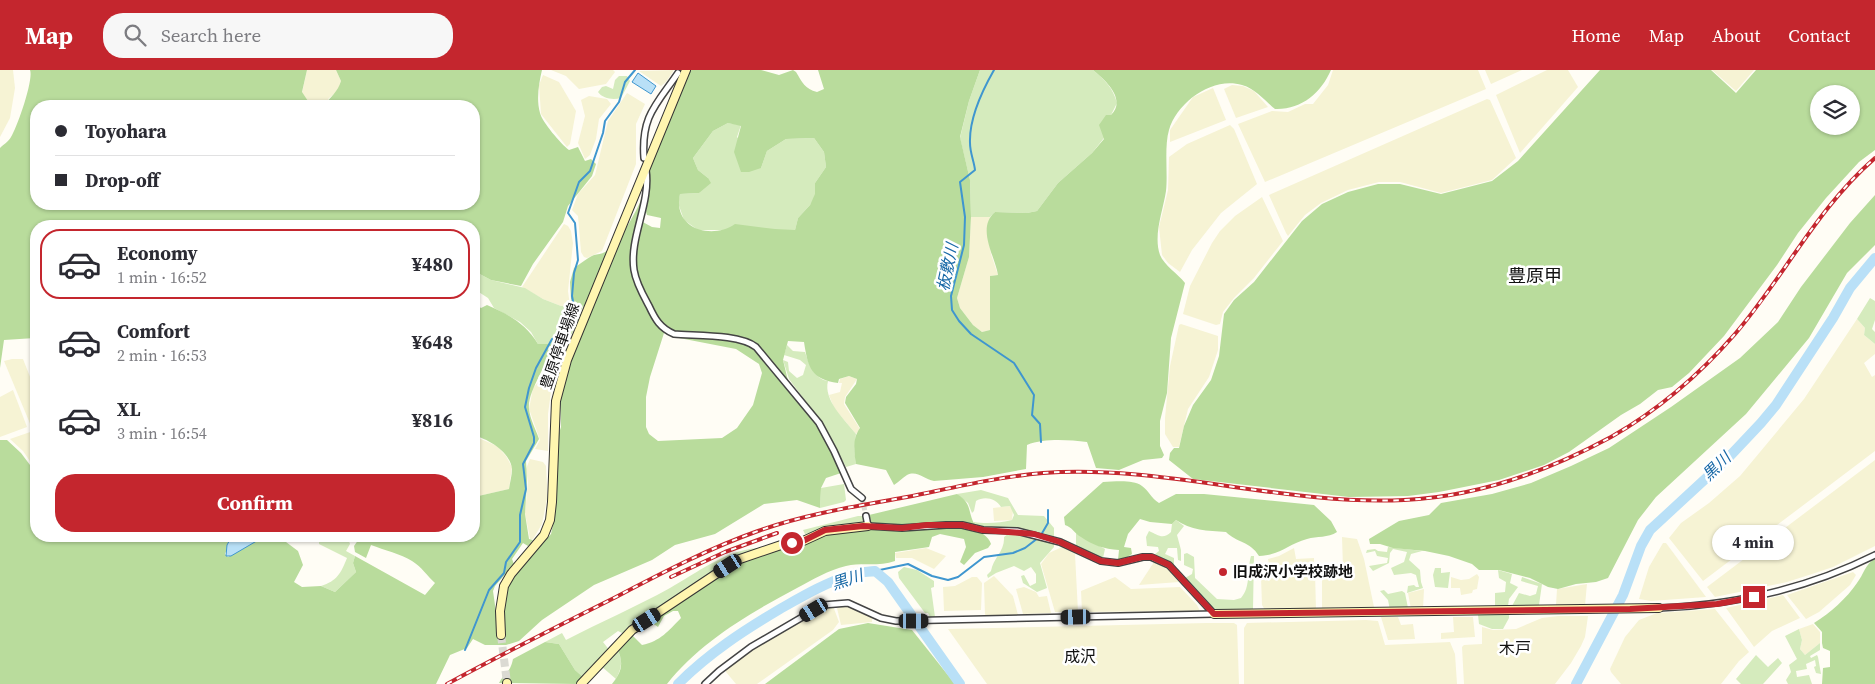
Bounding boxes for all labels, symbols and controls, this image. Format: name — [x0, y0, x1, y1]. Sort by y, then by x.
search box — [103, 13, 453, 58]
text: Map — [25, 19, 73, 52]
icon: search — [121, 21, 149, 49]
text: Search here — [161, 22, 261, 48]
text: Home — [1572, 23, 1621, 48]
text: Map — [1649, 23, 1684, 48]
text: About — [1712, 23, 1760, 48]
text: Contact — [1788, 23, 1850, 48]
map controls — [1810, 85, 1860, 135]
button: layers — [1810, 85, 1860, 135]
text: Toyohara — [85, 118, 167, 144]
text: Drop-off — [85, 167, 159, 193]
water label: 板敷川 — [931, 239, 963, 293]
text: Economy — [117, 240, 198, 266]
icon: car — [57, 242, 102, 287]
text: ¥480 — [412, 251, 453, 277]
district label: 豊原甲 — [1508, 263, 1562, 288]
text: 1 min · 16:52 — [117, 266, 207, 288]
street label: 豊原停車場線 — [535, 300, 584, 392]
text: Comfort — [117, 318, 190, 344]
icon: car — [57, 320, 102, 365]
text: ¥648 — [412, 329, 453, 355]
text: 2 min · 16:53 — [117, 344, 207, 366]
text: XL — [117, 396, 140, 422]
icon: car — [57, 398, 102, 443]
text: ¥816 — [412, 407, 453, 433]
text: 3 min · 16:54 — [117, 422, 207, 444]
water label: 黒川 — [1697, 446, 1737, 485]
button: Confirm — [55, 474, 455, 532]
callout: 4 min — [1713, 524, 1795, 560]
text: 4 min — [1732, 531, 1774, 553]
route start — [781, 532, 803, 554]
car — [711, 552, 744, 580]
place label: 旧成沢小学校跡地 — [1233, 561, 1353, 582]
water label: 黒川 — [828, 563, 868, 594]
marker: 旧成沢小学校跡地 — [1217, 566, 1229, 578]
route end — [1743, 586, 1765, 608]
car — [797, 596, 830, 624]
car — [630, 606, 663, 634]
car — [1060, 609, 1091, 625]
car — [899, 614, 929, 629]
district label: 木戸 — [1499, 637, 1531, 659]
district label: 成沢 — [1064, 645, 1096, 667]

